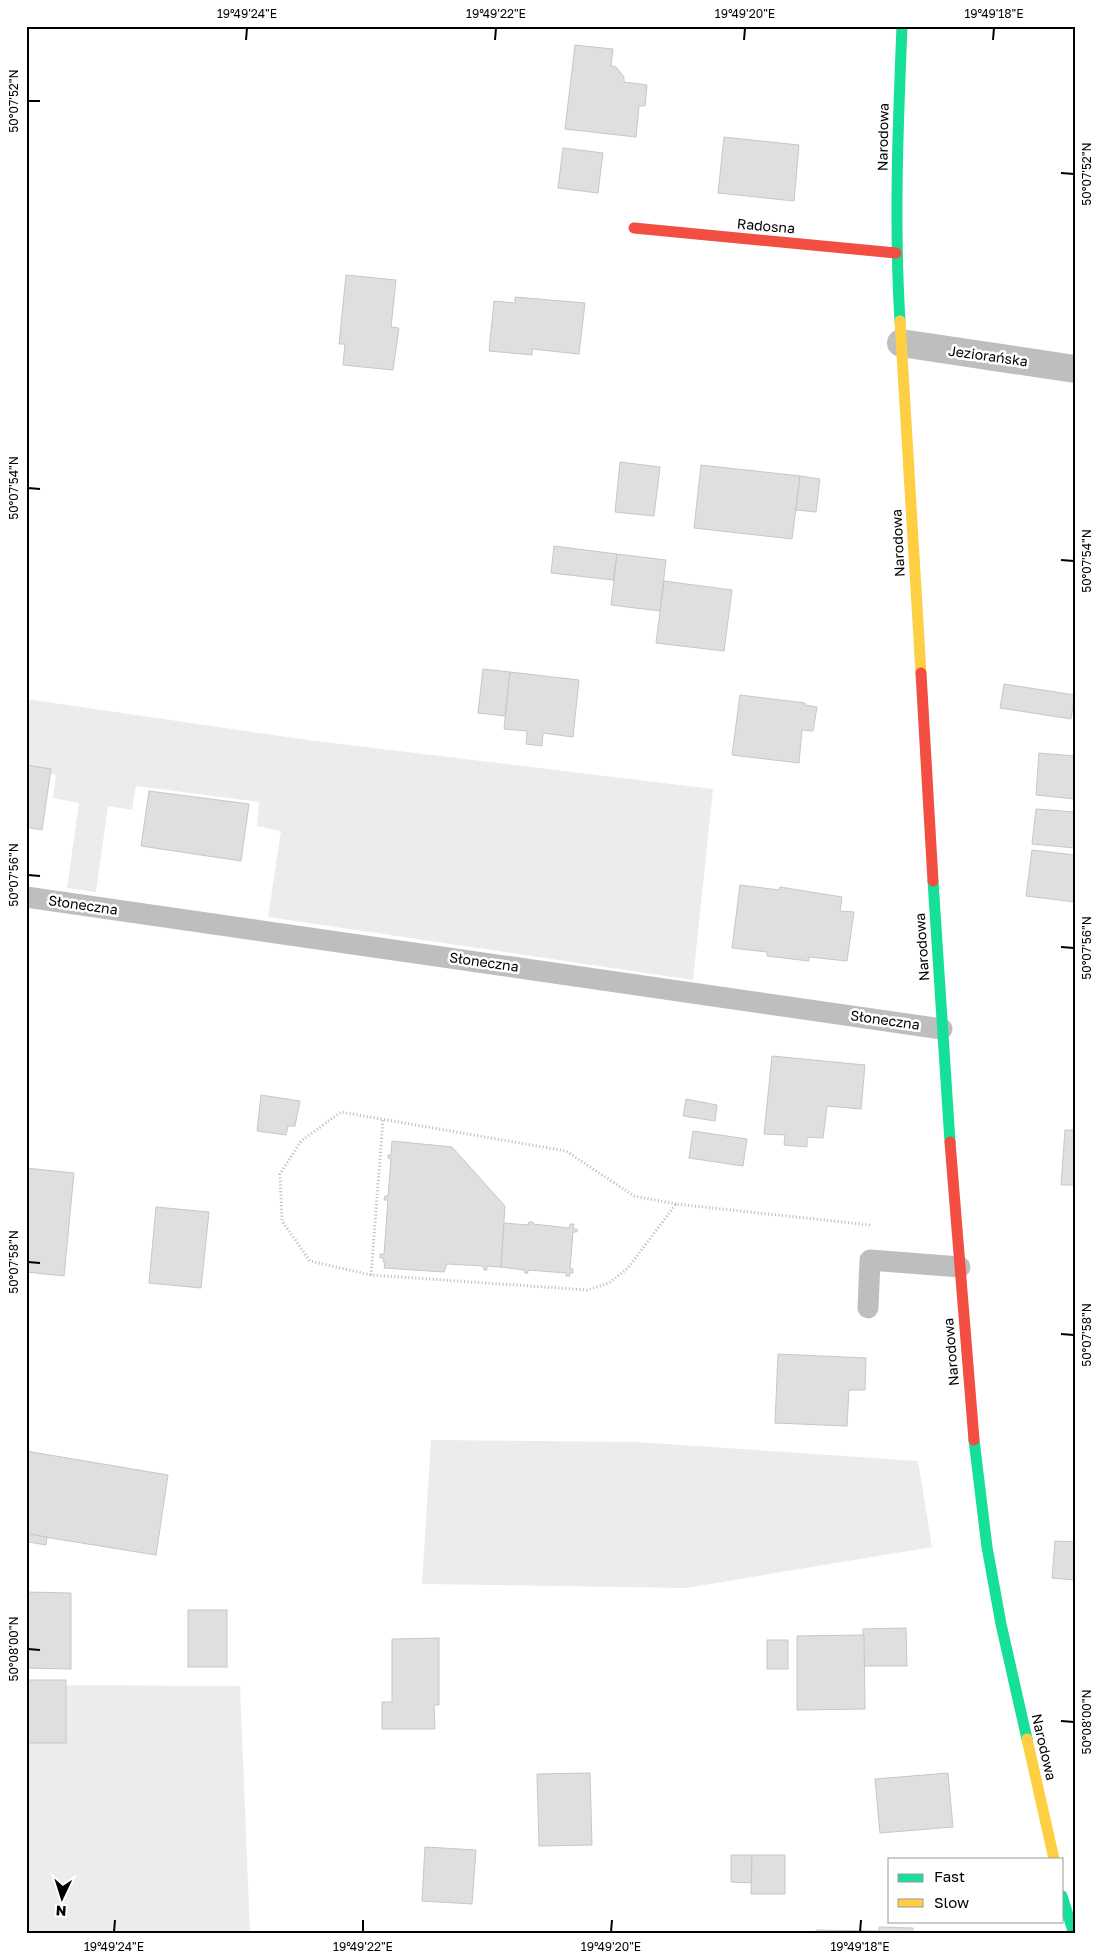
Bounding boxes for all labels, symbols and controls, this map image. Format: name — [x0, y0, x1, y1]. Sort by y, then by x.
text: 19°49'24"E — [217, 6, 277, 21]
text: 19°49'22"E — [466, 6, 526, 21]
text: 19°49'20"E — [715, 6, 775, 21]
text: 19°49'18"E — [964, 6, 1024, 21]
text: 50°07'52"N — [6, 69, 21, 133]
street label: Narodowa — [873, 103, 892, 171]
text: 50°07'52"N — [1079, 142, 1094, 206]
street label: Radosna — [736, 214, 796, 237]
street label: Jeziorańska — [947, 342, 1029, 369]
text: 50°07'54"N — [6, 456, 21, 520]
street label: Narodowa — [887, 509, 908, 577]
text: 50°07'54"N — [1079, 529, 1094, 593]
text: 50°07'56"N — [6, 843, 21, 907]
street label: Słoneczna — [47, 891, 119, 918]
street label: Narodowa — [911, 912, 932, 982]
text: 50°07'56"N — [1079, 916, 1094, 980]
street label: Słoneczna — [448, 948, 520, 975]
street label: Słoneczna — [849, 1006, 921, 1033]
text: 50°07'58"N — [6, 1230, 21, 1294]
text: 50°07'58"N — [1079, 1303, 1094, 1367]
street label: Narodowa — [939, 1317, 962, 1387]
text: 50°08'00"N — [6, 1616, 21, 1682]
text: 50°08'00"N — [1079, 1689, 1094, 1755]
street label: Narodowa — [1029, 1712, 1060, 1782]
legend — [888, 1858, 1064, 1922]
text: Fast — [934, 1867, 965, 1885]
north arrow — [38, 1872, 88, 1922]
text: Slow — [934, 1893, 969, 1911]
text: N — [55, 1903, 67, 1920]
text: 19°49'24"E — [84, 1939, 144, 1954]
text: 19°49'22"E — [333, 1939, 393, 1954]
text: 19°49'20"E — [581, 1939, 641, 1954]
text: 19°49'18"E — [830, 1939, 890, 1954]

